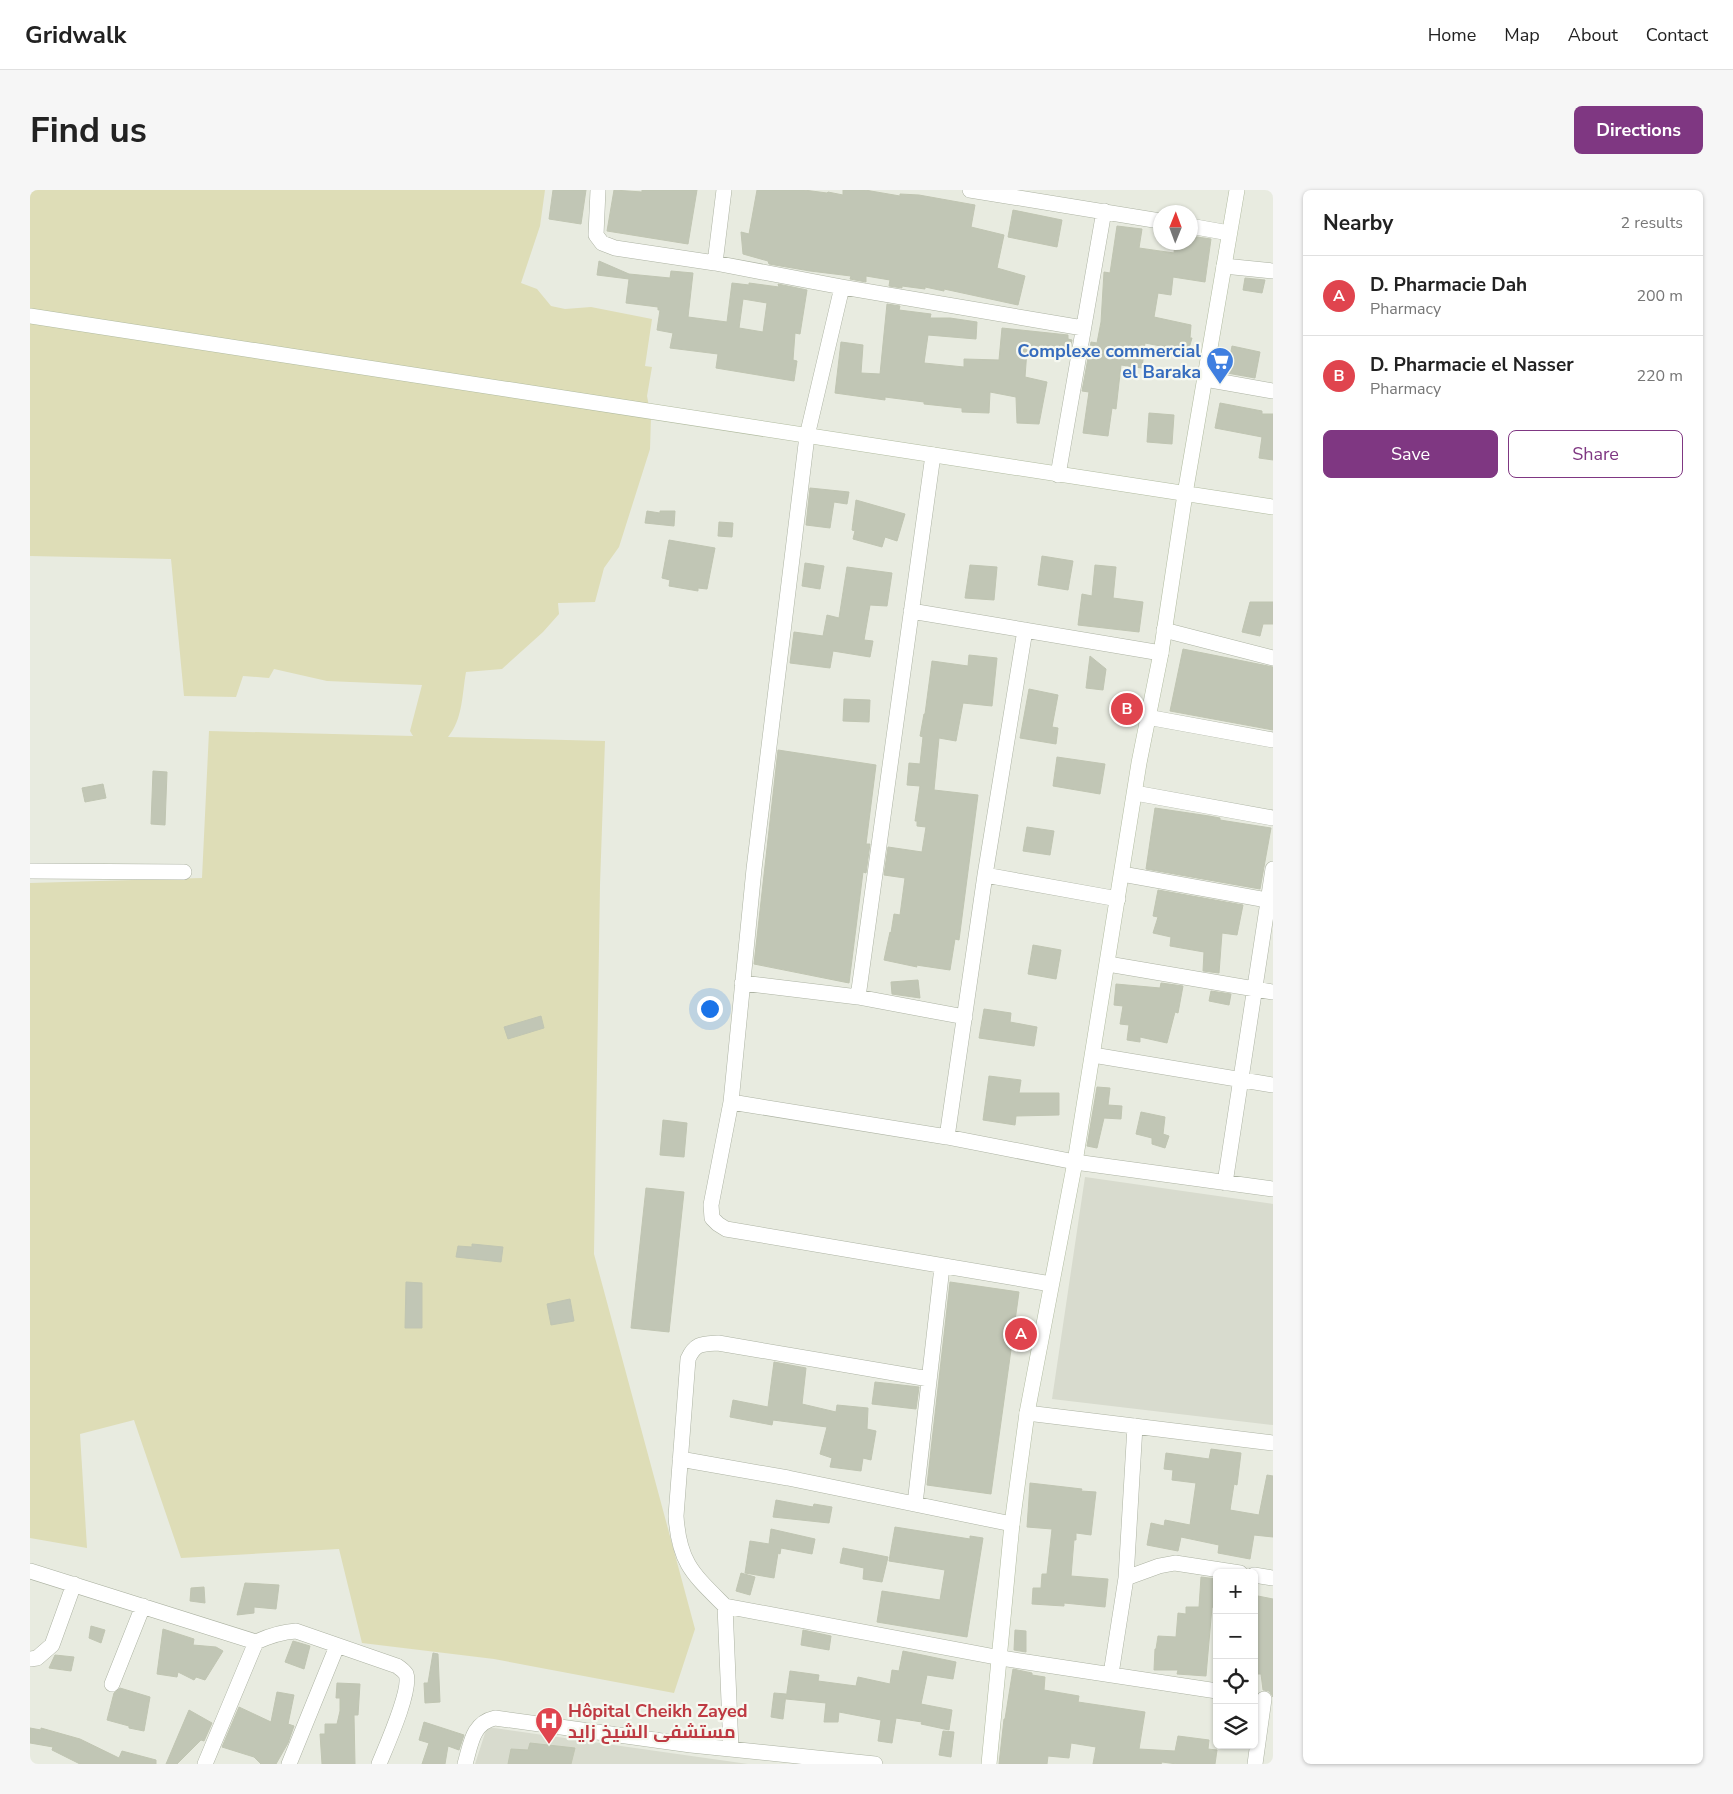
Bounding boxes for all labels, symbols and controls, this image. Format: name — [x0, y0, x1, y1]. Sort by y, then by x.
text: Gridwalk — [25, 19, 126, 51]
text: Home — [1428, 23, 1476, 47]
text: Map — [1504, 23, 1540, 47]
text: About — [1568, 23, 1618, 47]
text: Contact — [1646, 23, 1708, 47]
button: Directions — [1574, 106, 1703, 154]
text: Find us — [30, 107, 147, 154]
north arrow — [1153, 205, 1198, 250]
text: Nearby — [1323, 209, 1393, 237]
text: 2 results — [1621, 212, 1683, 234]
text: D. Pharmacie Dah — [1370, 272, 1527, 298]
text: A — [1333, 285, 1345, 307]
text: 200 m — [1636, 285, 1683, 307]
text: Pharmacy — [1370, 298, 1441, 320]
place label: Complexe commercial el Baraka — [1017, 339, 1201, 384]
supermarket icon: Complexe commercial el Baraka — [1205, 346, 1235, 385]
text: D. Pharmacie el Nasser — [1370, 352, 1574, 378]
text: B — [1333, 365, 1345, 387]
text: 220 m — [1636, 365, 1683, 387]
text: Pharmacy — [1370, 378, 1441, 400]
button: Save — [1323, 430, 1498, 478]
button: Share — [1508, 430, 1683, 478]
pin: B — [1111, 690, 1143, 728]
your location — [697, 996, 723, 1022]
pin: A — [1005, 1315, 1037, 1353]
map controls — [1213, 1569, 1258, 1749]
button: + — [1213, 1569, 1258, 1614]
button: − — [1213, 1614, 1258, 1659]
button: locate — [1213, 1659, 1258, 1704]
place label: Hôpital Cheikh Zayed مستشفى الشيخ زايد — [568, 1699, 747, 1744]
button: layers — [1213, 1704, 1258, 1749]
hospital icon: Hôpital Cheikh Zayed مستشفى الشيخ زايد — [534, 1706, 564, 1745]

